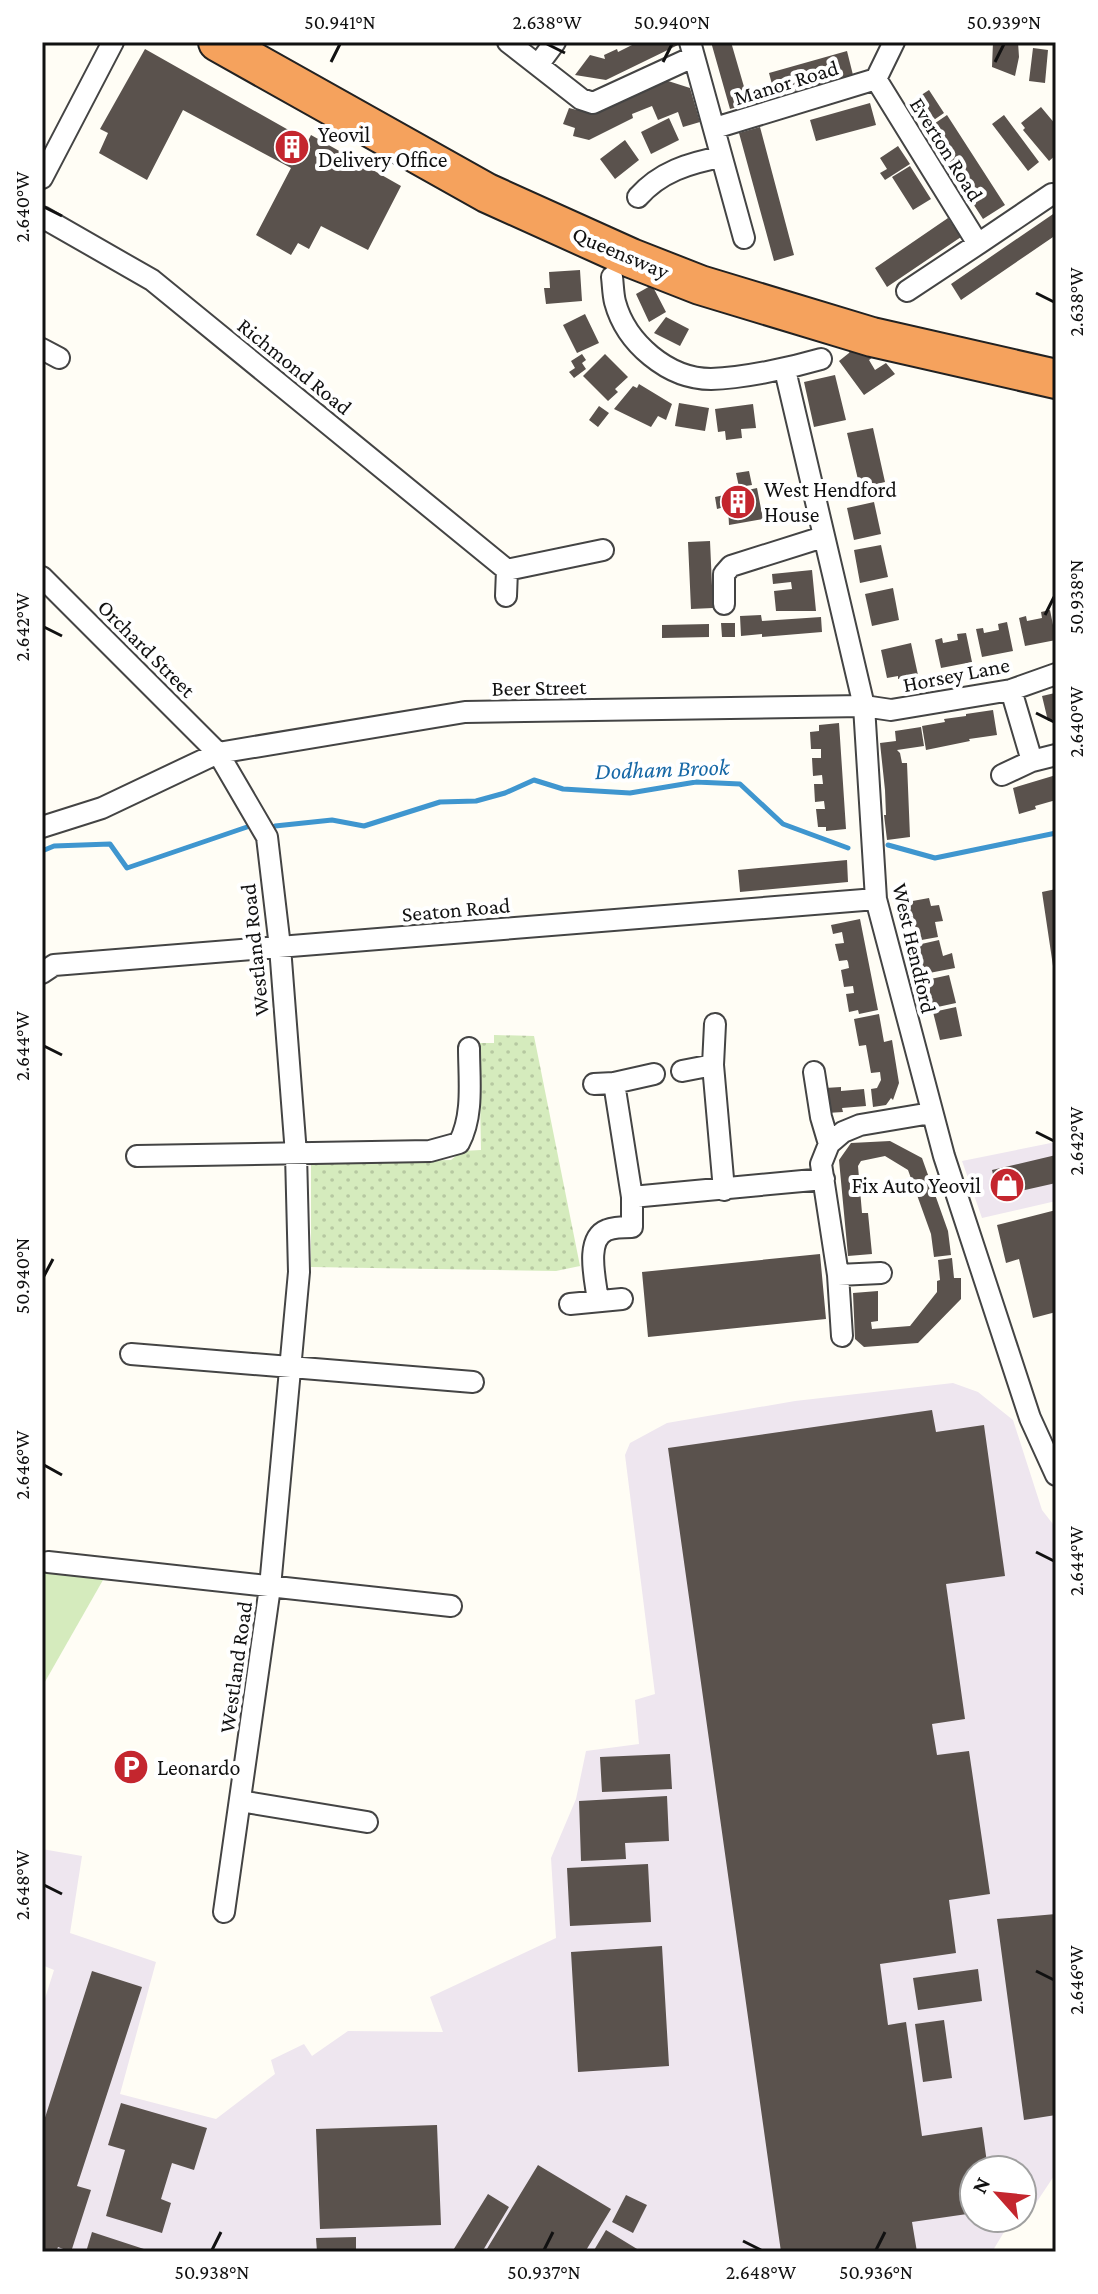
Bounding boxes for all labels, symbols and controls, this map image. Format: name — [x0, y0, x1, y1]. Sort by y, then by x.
text: 50.941°N — [304, 11, 376, 33]
text: 2.638°W — [512, 11, 582, 33]
text: 50.940°N — [634, 11, 710, 33]
text: 50.939°N — [967, 11, 1041, 33]
street label: Manor Road — [731, 55, 842, 110]
street label: Everton Road — [905, 93, 989, 206]
place label: Yeovil Delivery Office — [318, 122, 447, 172]
building icon: Yeovil Delivery Office — [273, 128, 311, 166]
text: 2.640°W — [11, 171, 33, 243]
street label: Queensway — [569, 221, 674, 284]
text: 2.638°W — [1065, 267, 1087, 337]
street label: Richmond Road — [233, 313, 357, 420]
place label: West Hendford House — [764, 477, 897, 527]
building icon: West Hendford House — [719, 483, 757, 521]
text: 50.938°N — [1065, 560, 1087, 634]
text: 2.642°W — [11, 592, 33, 661]
street label: Orchard Street — [93, 594, 201, 703]
street label: Horsey Lane — [901, 652, 1012, 697]
street label: Beer Street — [491, 674, 587, 701]
text: 2.640°W — [1065, 686, 1087, 758]
water label: Dodham Brook — [594, 753, 731, 784]
street label: West Hendford — [887, 881, 942, 1016]
street label: Westland Road — [235, 882, 274, 1017]
street label: Seaton Road — [401, 892, 512, 927]
text: 2.644°W — [11, 1010, 33, 1081]
text: 2.642°W — [1065, 1106, 1087, 1175]
shop icon: Fix Auto Yeovil — [988, 1166, 1026, 1204]
place label: Fix Auto Yeovil — [852, 1173, 981, 1198]
text: 50.940°N — [11, 1238, 33, 1314]
text: 2.646°W — [11, 1430, 33, 1500]
text: 2.644°W — [1065, 1525, 1087, 1596]
street label: Westland Road — [214, 1599, 257, 1735]
parking icon: Leonardo — [112, 1748, 150, 1786]
place label: Leonardo — [157, 1755, 240, 1780]
text: 2.648°W — [11, 1849, 33, 1920]
text: 2.646°W — [1065, 1945, 1087, 2015]
north arrow — [958, 2154, 1038, 2234]
text: N — [966, 2173, 995, 2198]
text: 50.938°N — [175, 2261, 249, 2283]
text: 50.937°N — [507, 2261, 581, 2283]
text: 2.648°W — [726, 2261, 797, 2283]
text: 50.936°N — [839, 2261, 913, 2283]

